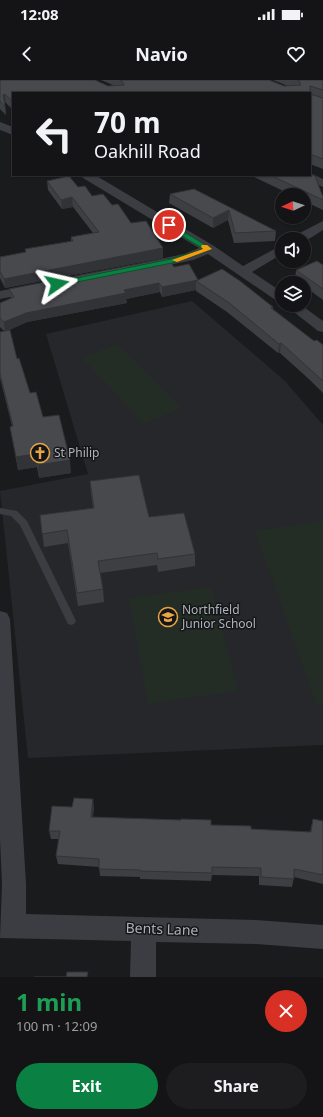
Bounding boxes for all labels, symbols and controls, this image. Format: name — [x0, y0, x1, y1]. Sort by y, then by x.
text: 12:08 — [20, 4, 59, 24]
text: Navio — [135, 42, 188, 66]
icon: back — [16, 43, 38, 65]
icon: heart — [285, 43, 307, 65]
text: 70 m — [94, 103, 161, 141]
icon: left — [28, 108, 80, 160]
text: Oakhill Road — [94, 139, 201, 163]
north arrow — [275, 188, 311, 224]
map controls — [275, 188, 311, 312]
pin — [152, 208, 186, 242]
icon: arrive — [158, 214, 180, 236]
button: sound — [275, 232, 311, 268]
position arrow — [36, 263, 78, 305]
button: layers — [275, 276, 311, 312]
church icon: St Philip — [29, 442, 51, 464]
place label: St Philip — [54, 444, 99, 461]
place label: Northfield Junior School — [181, 601, 256, 632]
school or university icon: Northfield Junior School — [157, 606, 179, 628]
street label: Bents Lane — [125, 918, 199, 939]
text: 1 min — [16, 985, 82, 1018]
button: close — [265, 990, 307, 1032]
text: 100 m · 12:09 — [16, 1017, 97, 1035]
button: Exit — [16, 1063, 158, 1109]
button: Share — [166, 1063, 307, 1109]

